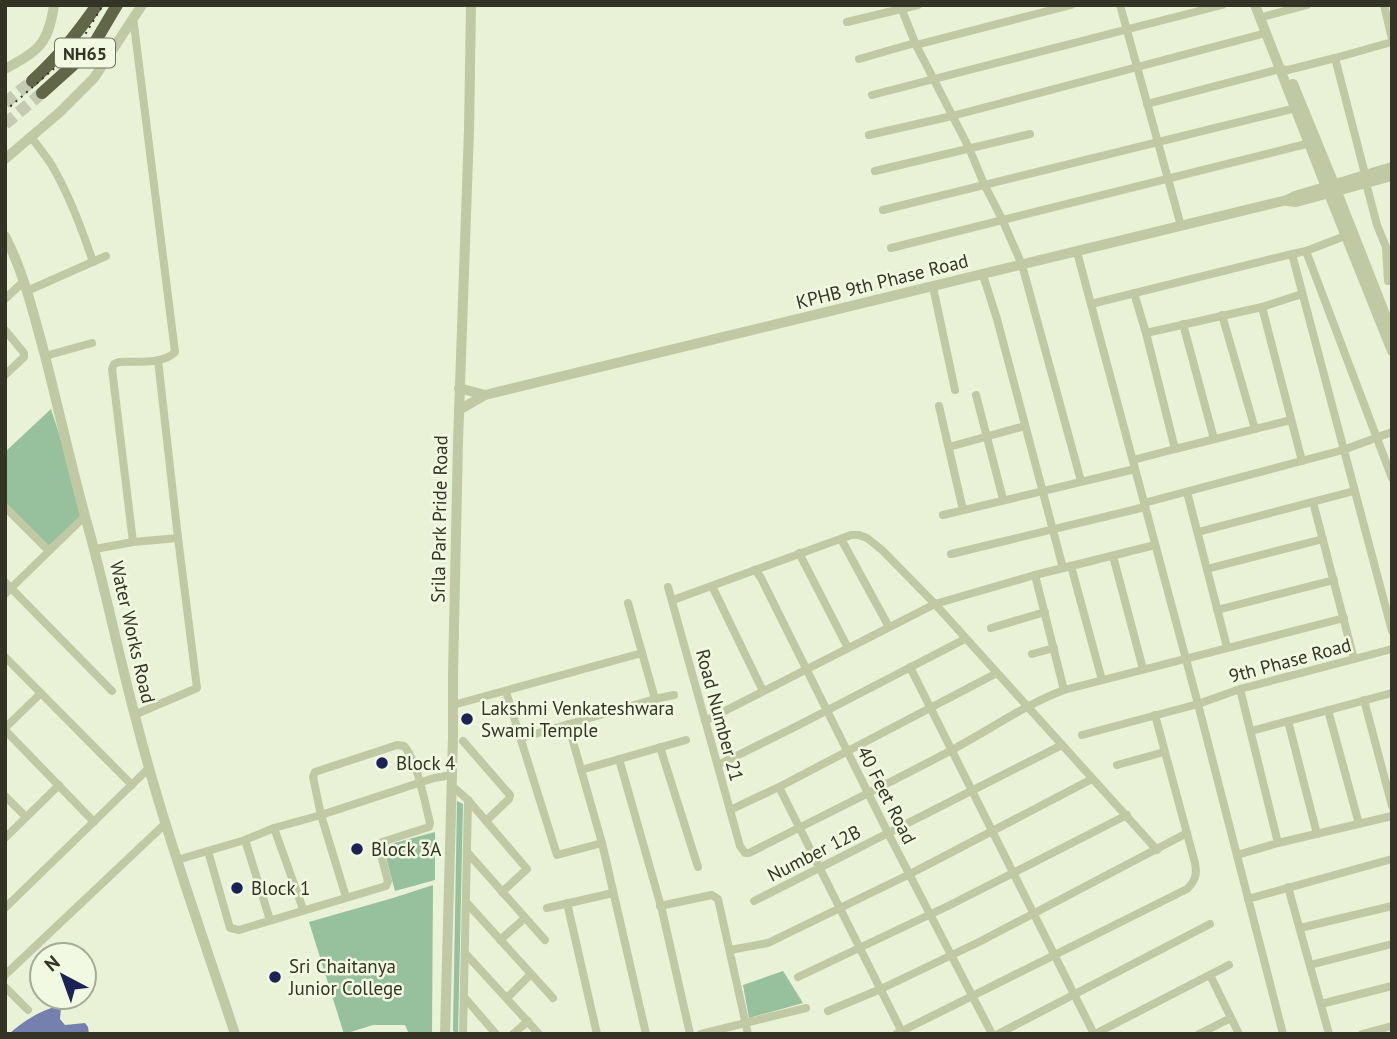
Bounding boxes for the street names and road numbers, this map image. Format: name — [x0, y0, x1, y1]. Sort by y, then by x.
road number: NH65 — [55, 38, 115, 68]
street label: KPHB 9th Phase Road — [793, 248, 971, 314]
street label: Srila Park Pride Road — [426, 435, 452, 603]
street label: Water Works Road — [105, 558, 161, 706]
street label: 9th Phase Road — [1226, 632, 1354, 688]
street label: Road Number 21 — [691, 646, 749, 784]
street label: 40 Feet Road — [852, 742, 922, 848]
street label: Number 12B — [763, 819, 865, 887]

